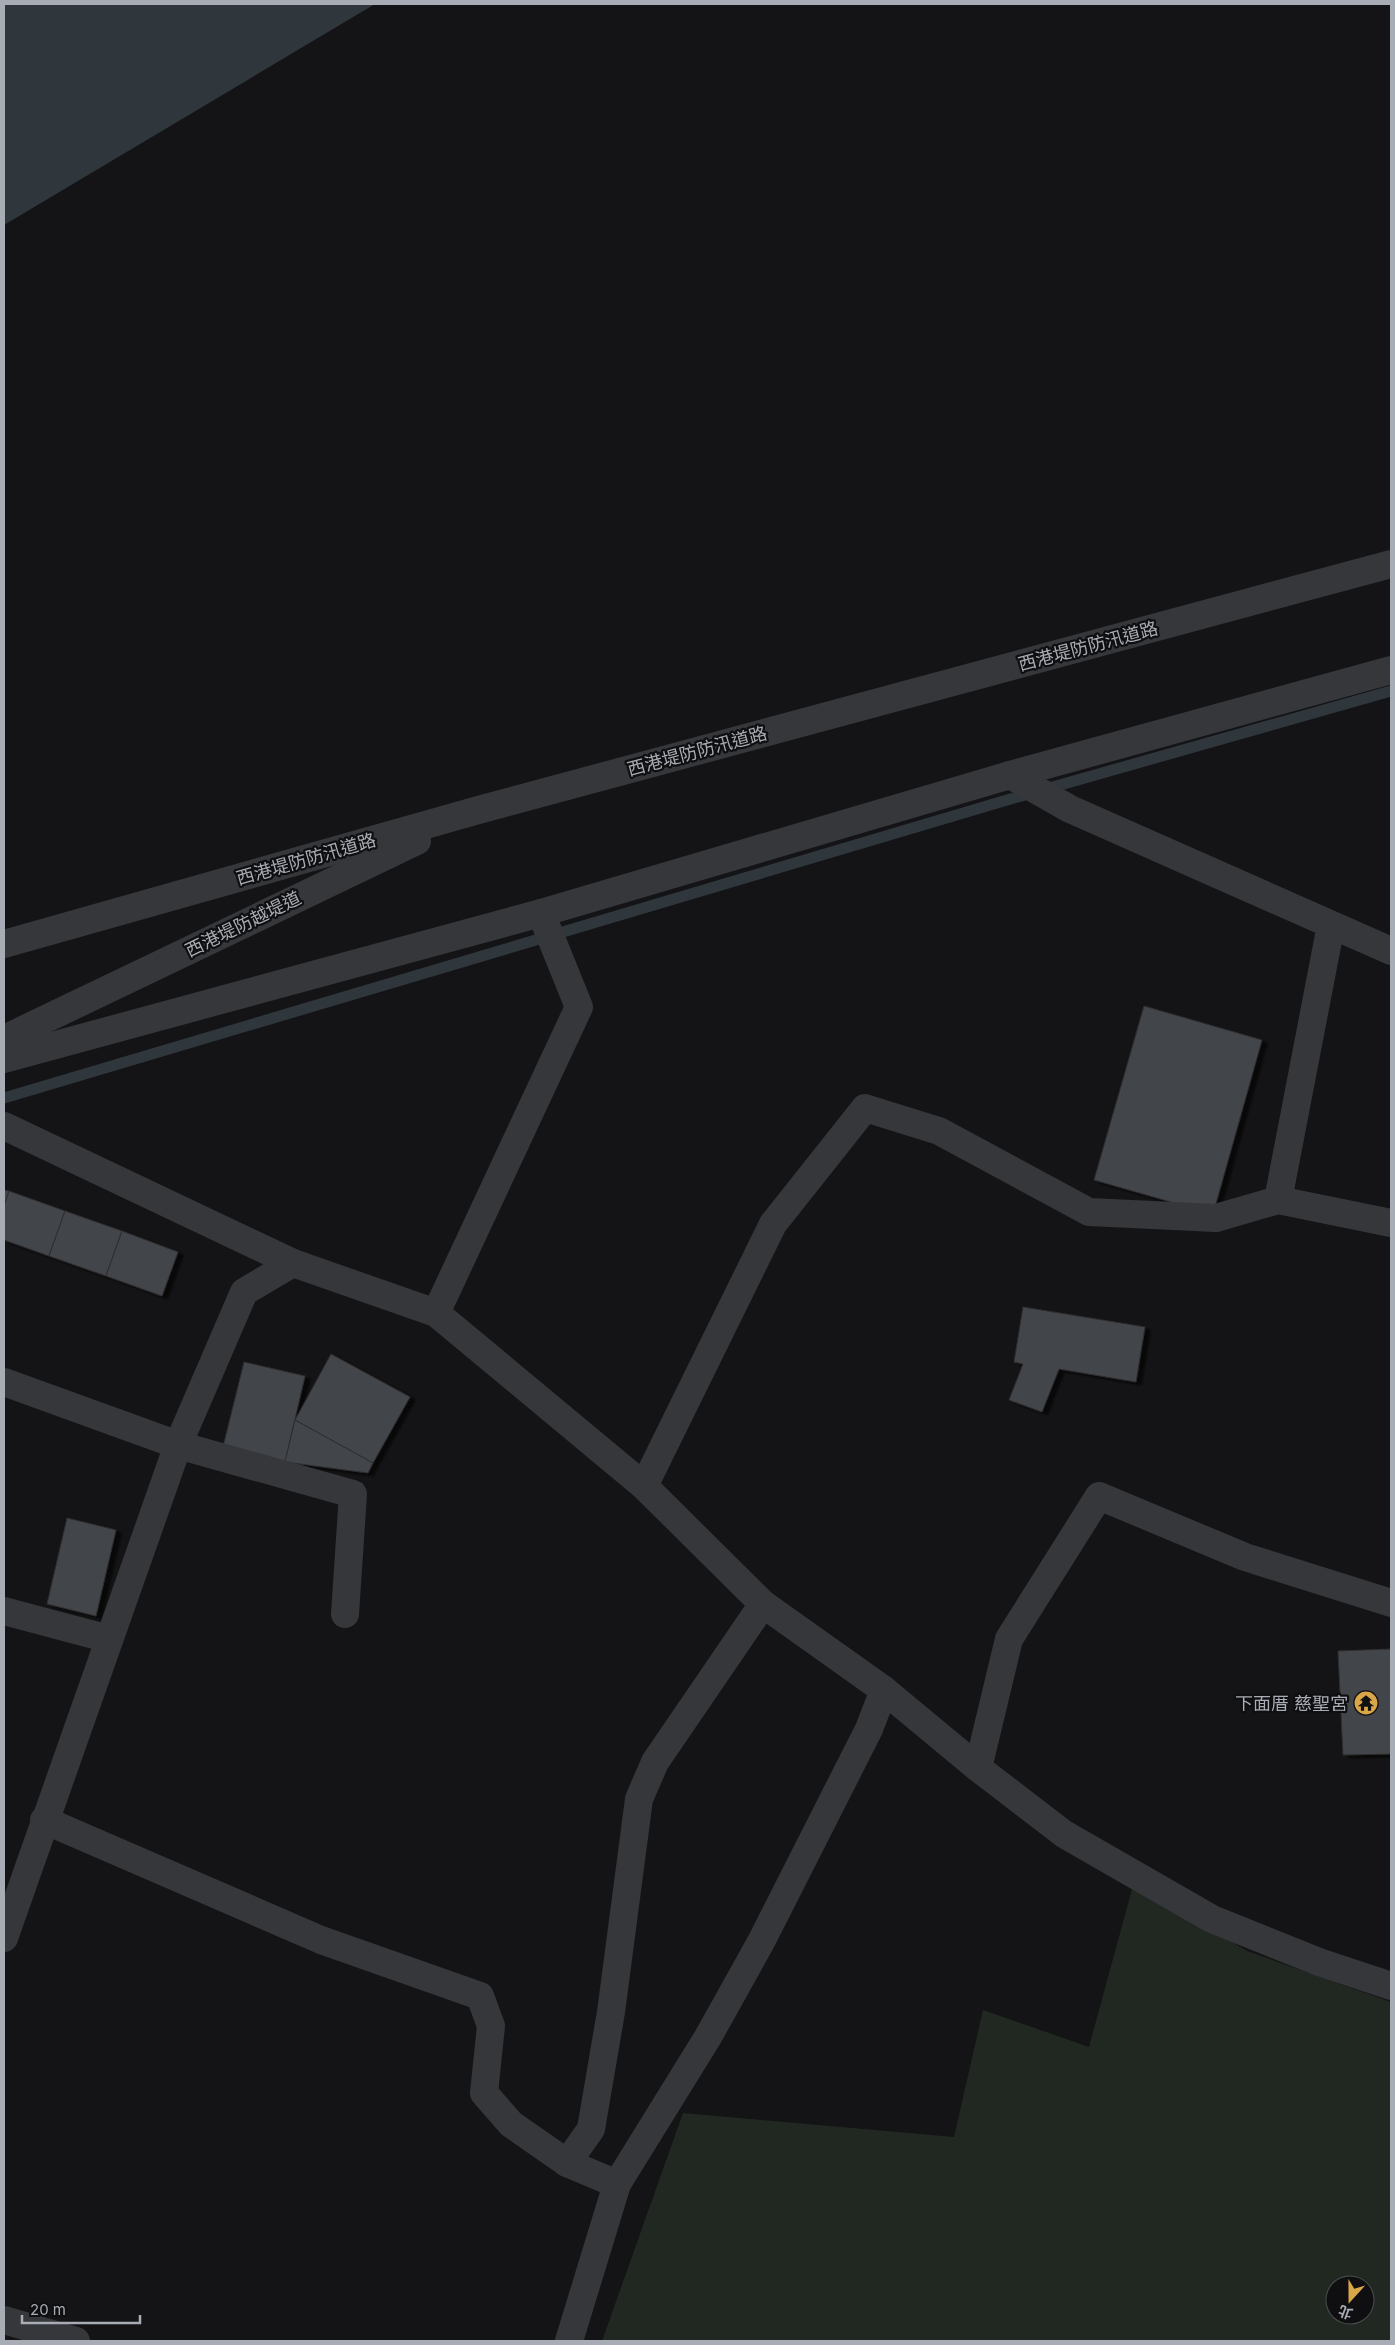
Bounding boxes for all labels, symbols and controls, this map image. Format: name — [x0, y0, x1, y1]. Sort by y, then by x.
street label: 西港堤防防汛道路 — [1016, 617, 1160, 675]
street label: 西港堤防防汛道路 — [625, 722, 769, 780]
street label: 西港堤防防汛道路 — [234, 829, 378, 889]
street label: 西港堤防越堤道 — [182, 887, 304, 961]
temple icon: 下面厝 慈聖宮 — [1353, 1690, 1379, 1716]
place label: 下面厝 慈聖宮 — [1235, 1693, 1348, 1714]
north arrow — [1325, 2275, 1375, 2325]
scale bar — [22, 2292, 140, 2324]
text: 20 m — [30, 2300, 66, 2319]
text: 北 — [1336, 2302, 1355, 2323]

